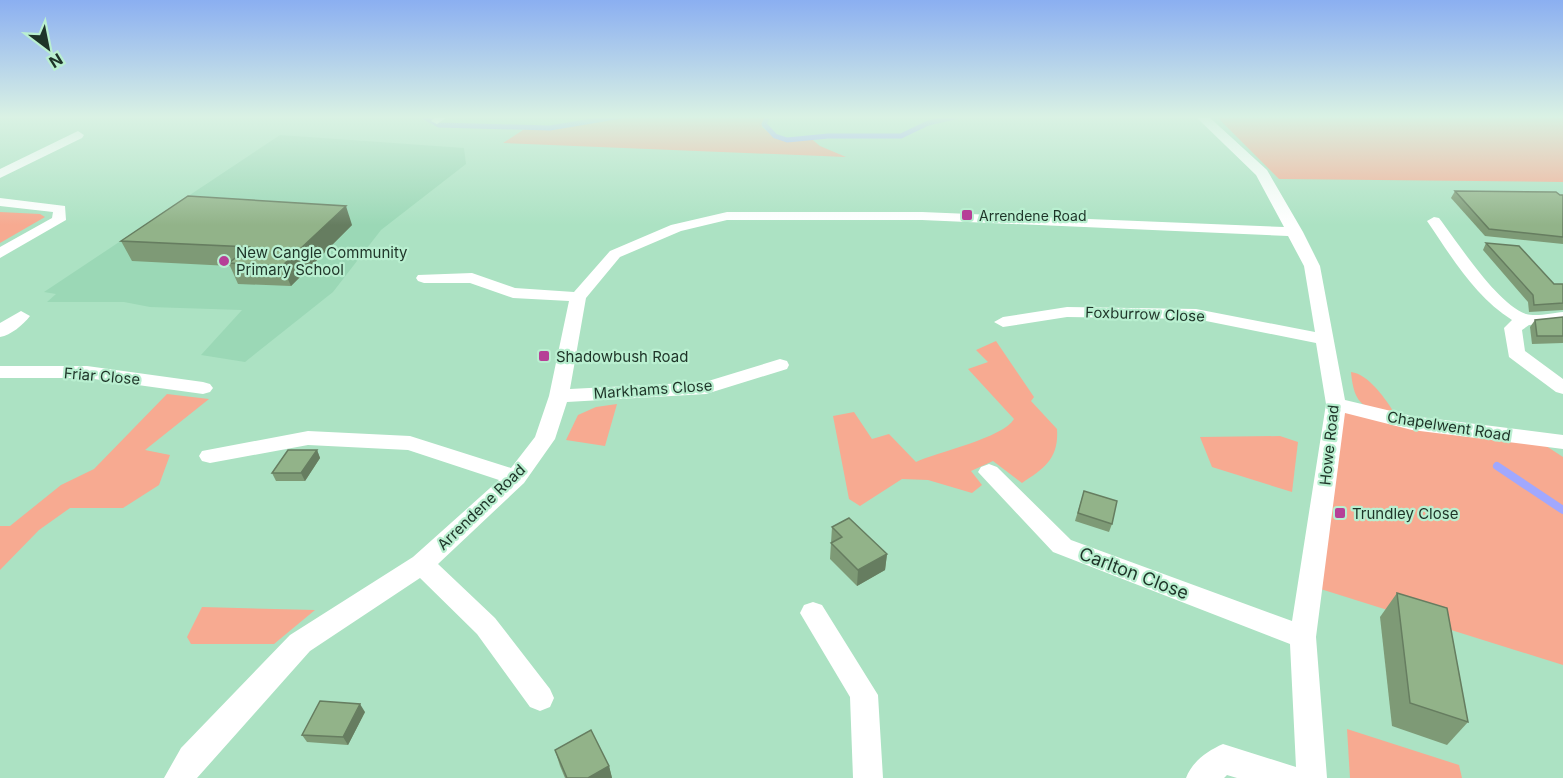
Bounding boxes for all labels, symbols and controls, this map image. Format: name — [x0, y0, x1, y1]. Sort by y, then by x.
north arrow — [18, 18, 78, 78]
text: N — [45, 49, 66, 72]
place label: Arrendene Road — [979, 207, 1087, 224]
marker: Arrendene Road — [960, 208, 974, 222]
place label: New Cangle Community Primary School — [236, 243, 408, 279]
marker: New Cangle Community Primary School — [217, 254, 231, 268]
street label: Foxburrow Close — [1085, 302, 1205, 326]
place label: Shadowbush Road — [556, 347, 688, 366]
marker: Shadowbush Road — [537, 349, 551, 363]
street label: Friar Close — [63, 363, 141, 389]
street label: Markhams Close — [593, 375, 713, 403]
street label: Howe Road — [1315, 404, 1343, 486]
street label: Chapelwent Road — [1386, 407, 1512, 445]
street label: Arrendene Road — [433, 460, 529, 554]
place label: Trundley Close — [1352, 504, 1458, 523]
marker: Trundley Close — [1333, 506, 1347, 520]
street label: Carlton Close — [1076, 543, 1192, 603]

